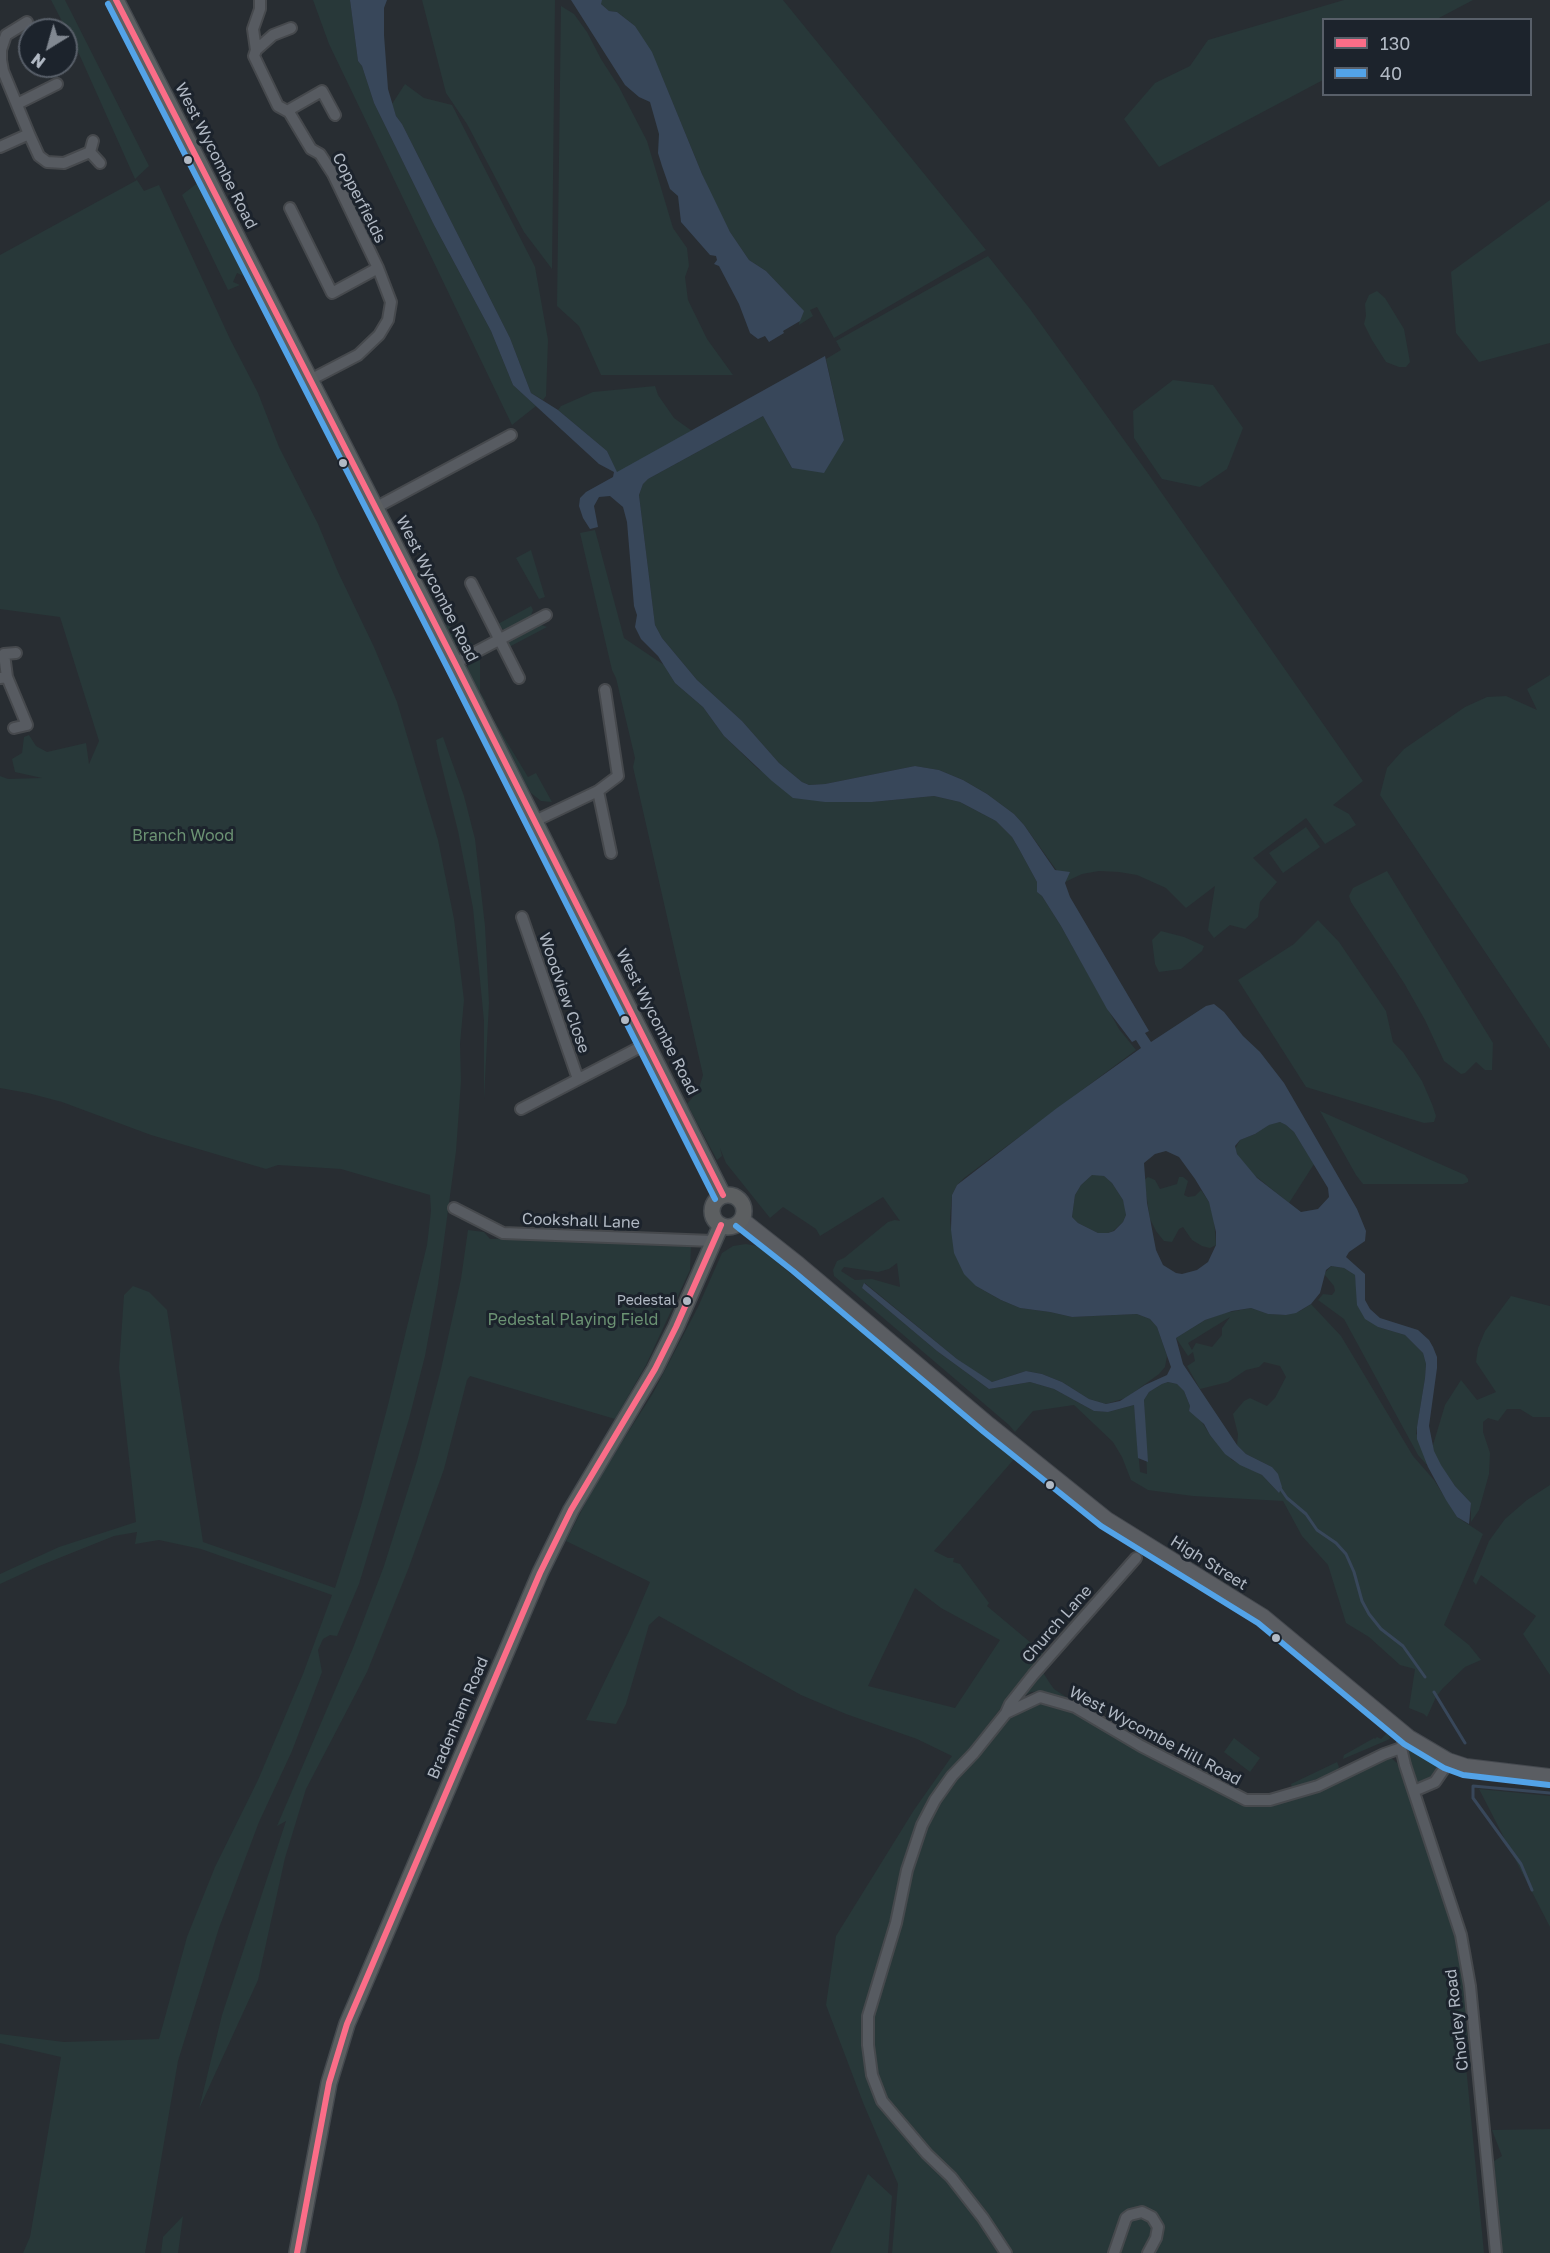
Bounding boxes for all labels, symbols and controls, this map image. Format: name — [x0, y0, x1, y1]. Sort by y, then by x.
north arrow — [18, 18, 78, 78]
legend — [1322, 18, 1532, 96]
text: 130 — [1380, 32, 1410, 54]
text: N — [27, 49, 49, 72]
text: 40 — [1380, 62, 1402, 84]
street label: West Wycombe Road — [171, 80, 261, 232]
street label: Copperfields — [328, 150, 390, 246]
unlabelled marker — [182, 154, 194, 166]
unlabelled marker — [337, 457, 349, 469]
street label: West Wycombe Road — [392, 513, 482, 665]
park label: Branch Wood — [132, 826, 234, 846]
street label: Woodview Close — [534, 930, 594, 1056]
street label: West Wycombe Road — [612, 946, 702, 1098]
unlabelled marker — [619, 1014, 631, 1026]
street label: Cookshall Lane — [522, 1209, 640, 1233]
place label: Pedestal — [617, 1293, 676, 1309]
marker: Pedestal — [681, 1295, 693, 1307]
park label: Pedestal Playing Field — [488, 1310, 658, 1330]
unlabelled marker — [1044, 1479, 1056, 1491]
street label: High Street — [1167, 1532, 1251, 1594]
street label: Church Lane — [1018, 1581, 1096, 1667]
unlabelled marker — [1270, 1632, 1282, 1644]
street label: Bradenham Road — [424, 1654, 492, 1782]
street label: West Wycombe Hill Road — [1066, 1682, 1244, 1790]
street label: Chorley Road — [1441, 1968, 1473, 2072]

